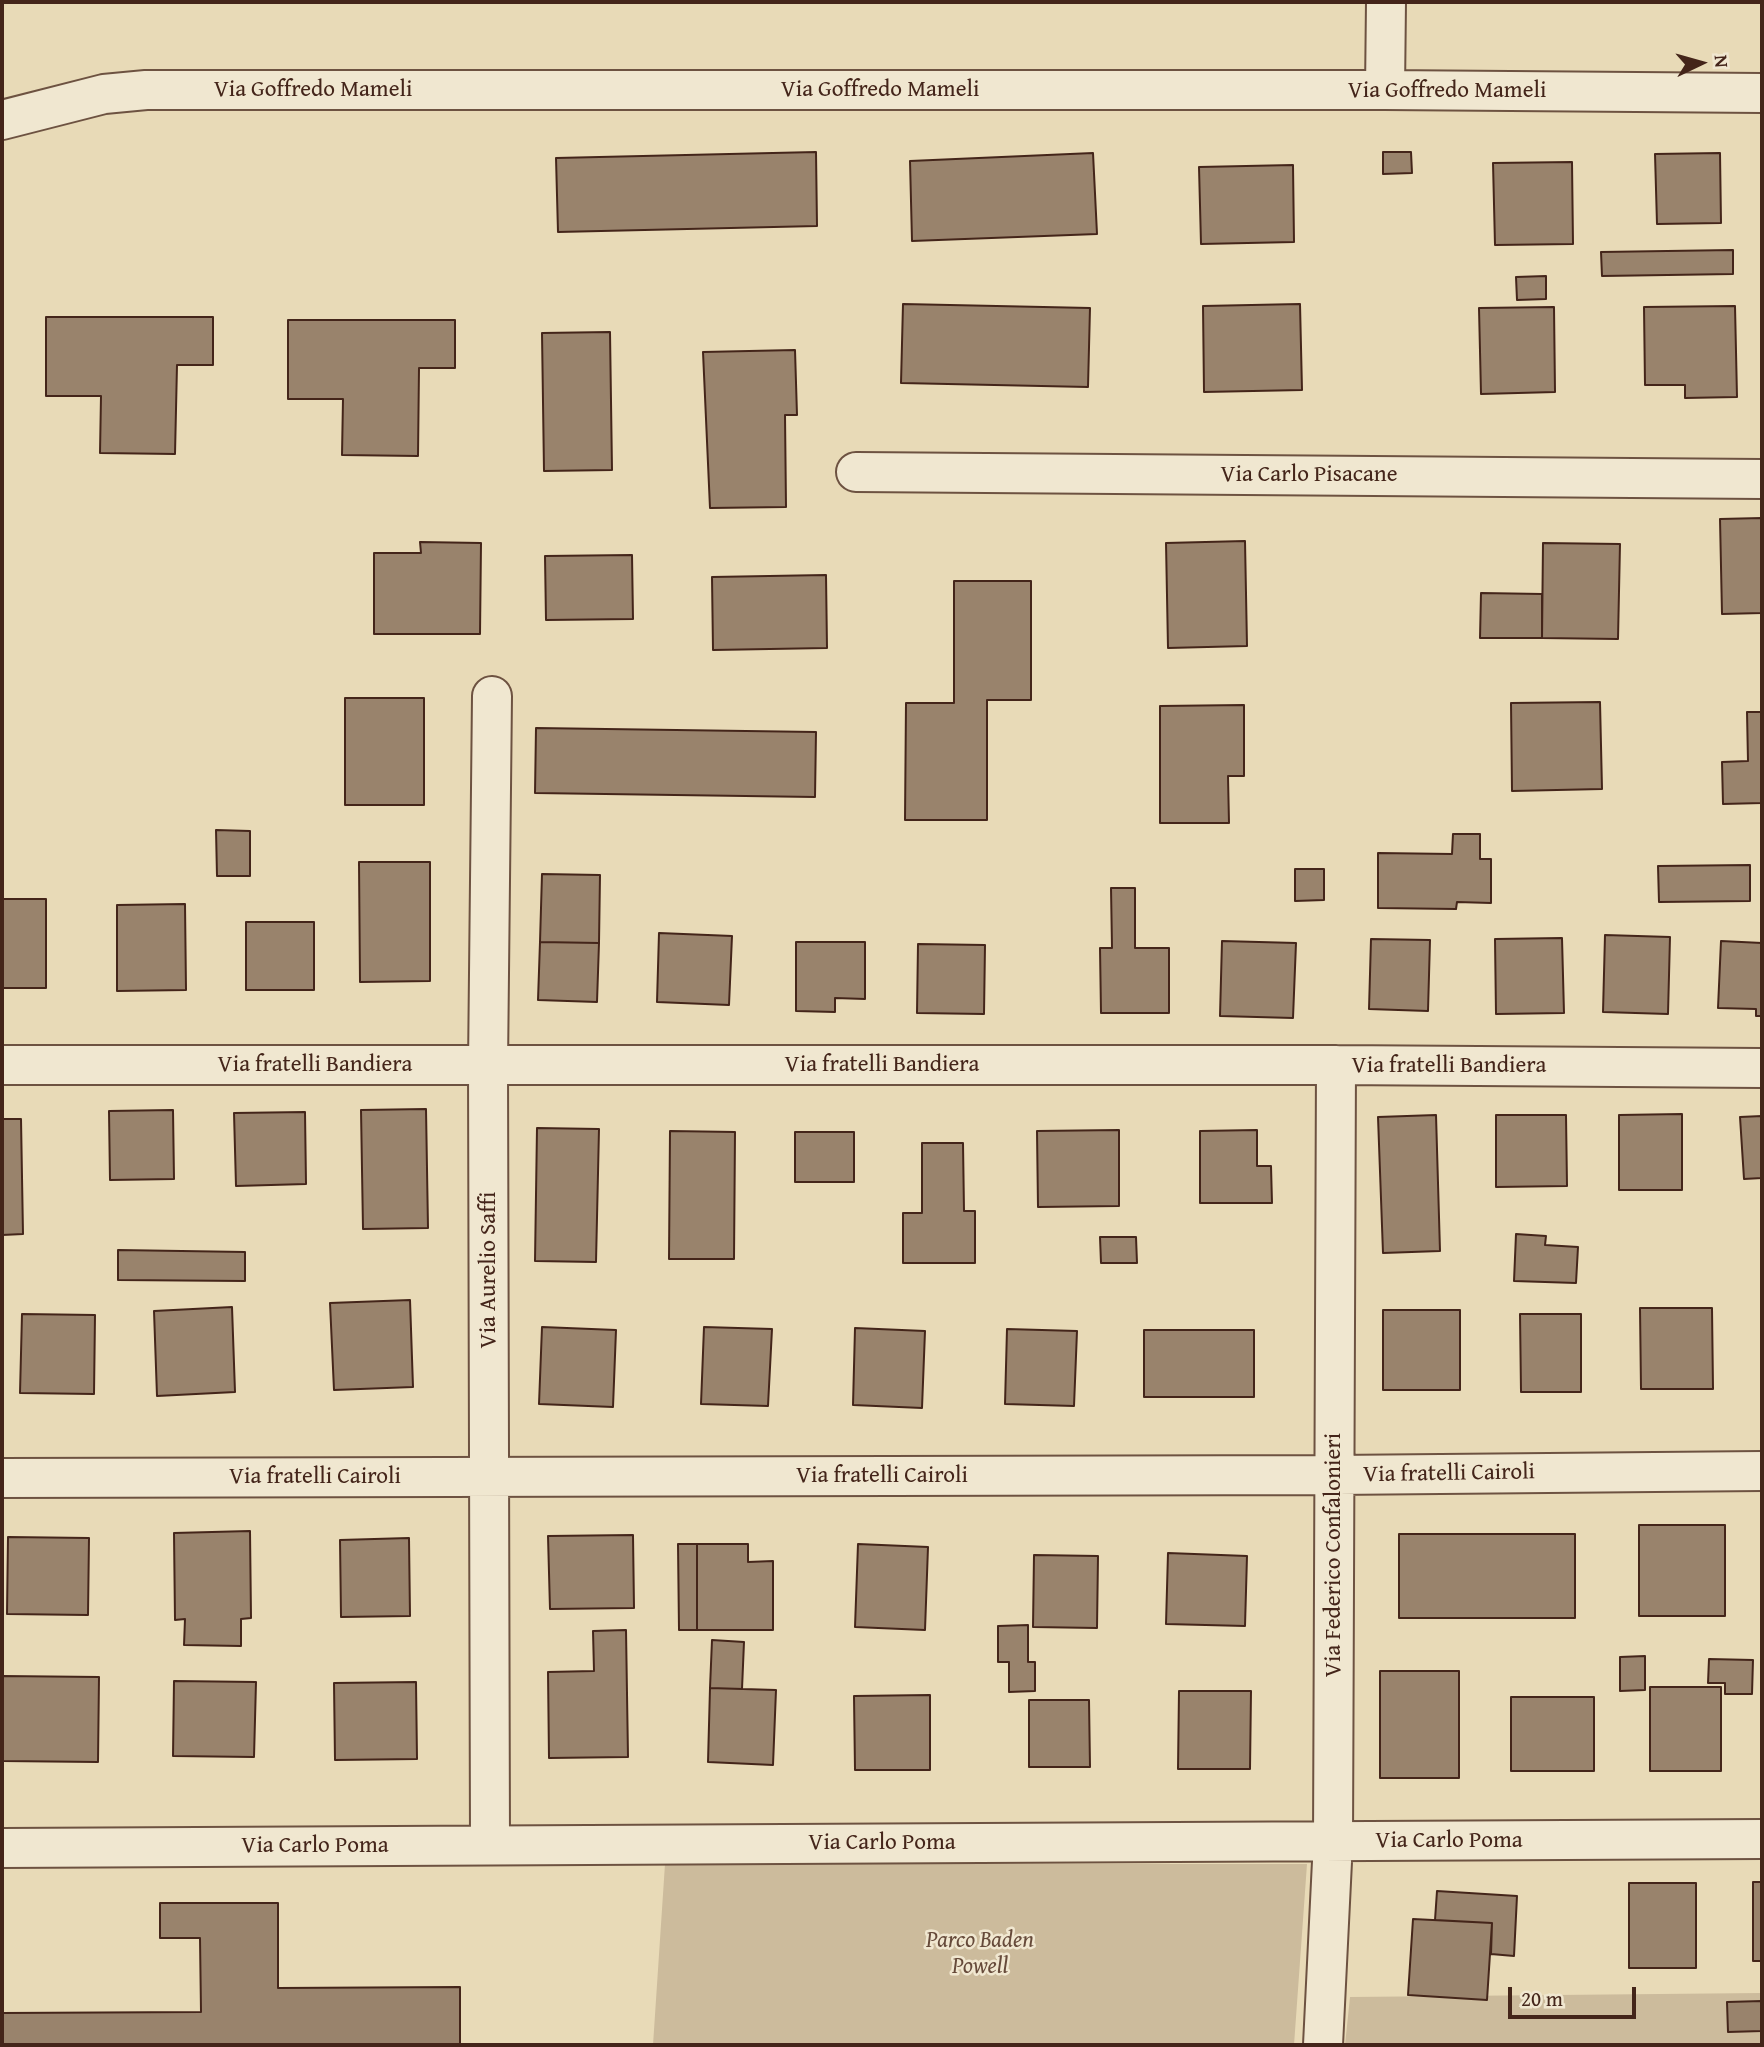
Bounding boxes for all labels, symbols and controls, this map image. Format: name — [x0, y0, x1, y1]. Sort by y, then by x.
north arrow — [1666, 28, 1736, 98]
text: N — [1707, 54, 1736, 69]
street label: Via Goffredo Mameli — [214, 76, 412, 104]
street label: Via Goffredo Mameli — [781, 76, 979, 104]
street label: Via Goffredo Mameli — [1348, 77, 1546, 105]
street label: Via Carlo Pisacane — [1220, 461, 1398, 489]
street label: Via fratelli Bandiera — [218, 1051, 412, 1079]
street label: Via fratelli Bandiera — [785, 1051, 979, 1079]
street label: Via fratelli Bandiera — [1352, 1052, 1546, 1080]
street label: Via Aurelio Saffi — [475, 1192, 503, 1348]
street label: Via Federico Confalonieri — [1320, 1433, 1348, 1677]
street label: Via fratelli Cairoli — [1363, 1459, 1535, 1489]
street label: Via fratelli Cairoli — [796, 1462, 968, 1490]
street label: Via fratelli Cairoli — [229, 1463, 401, 1491]
street label: Via Carlo Poma — [1375, 1827, 1523, 1855]
street label: Via Carlo Poma — [808, 1829, 956, 1857]
street label: Via Carlo Poma — [241, 1832, 389, 1860]
park label: Parco Baden Powell — [926, 1927, 1034, 1981]
scale bar — [1512, 1974, 1640, 2018]
text: 20 m — [1521, 1983, 1563, 2014]

